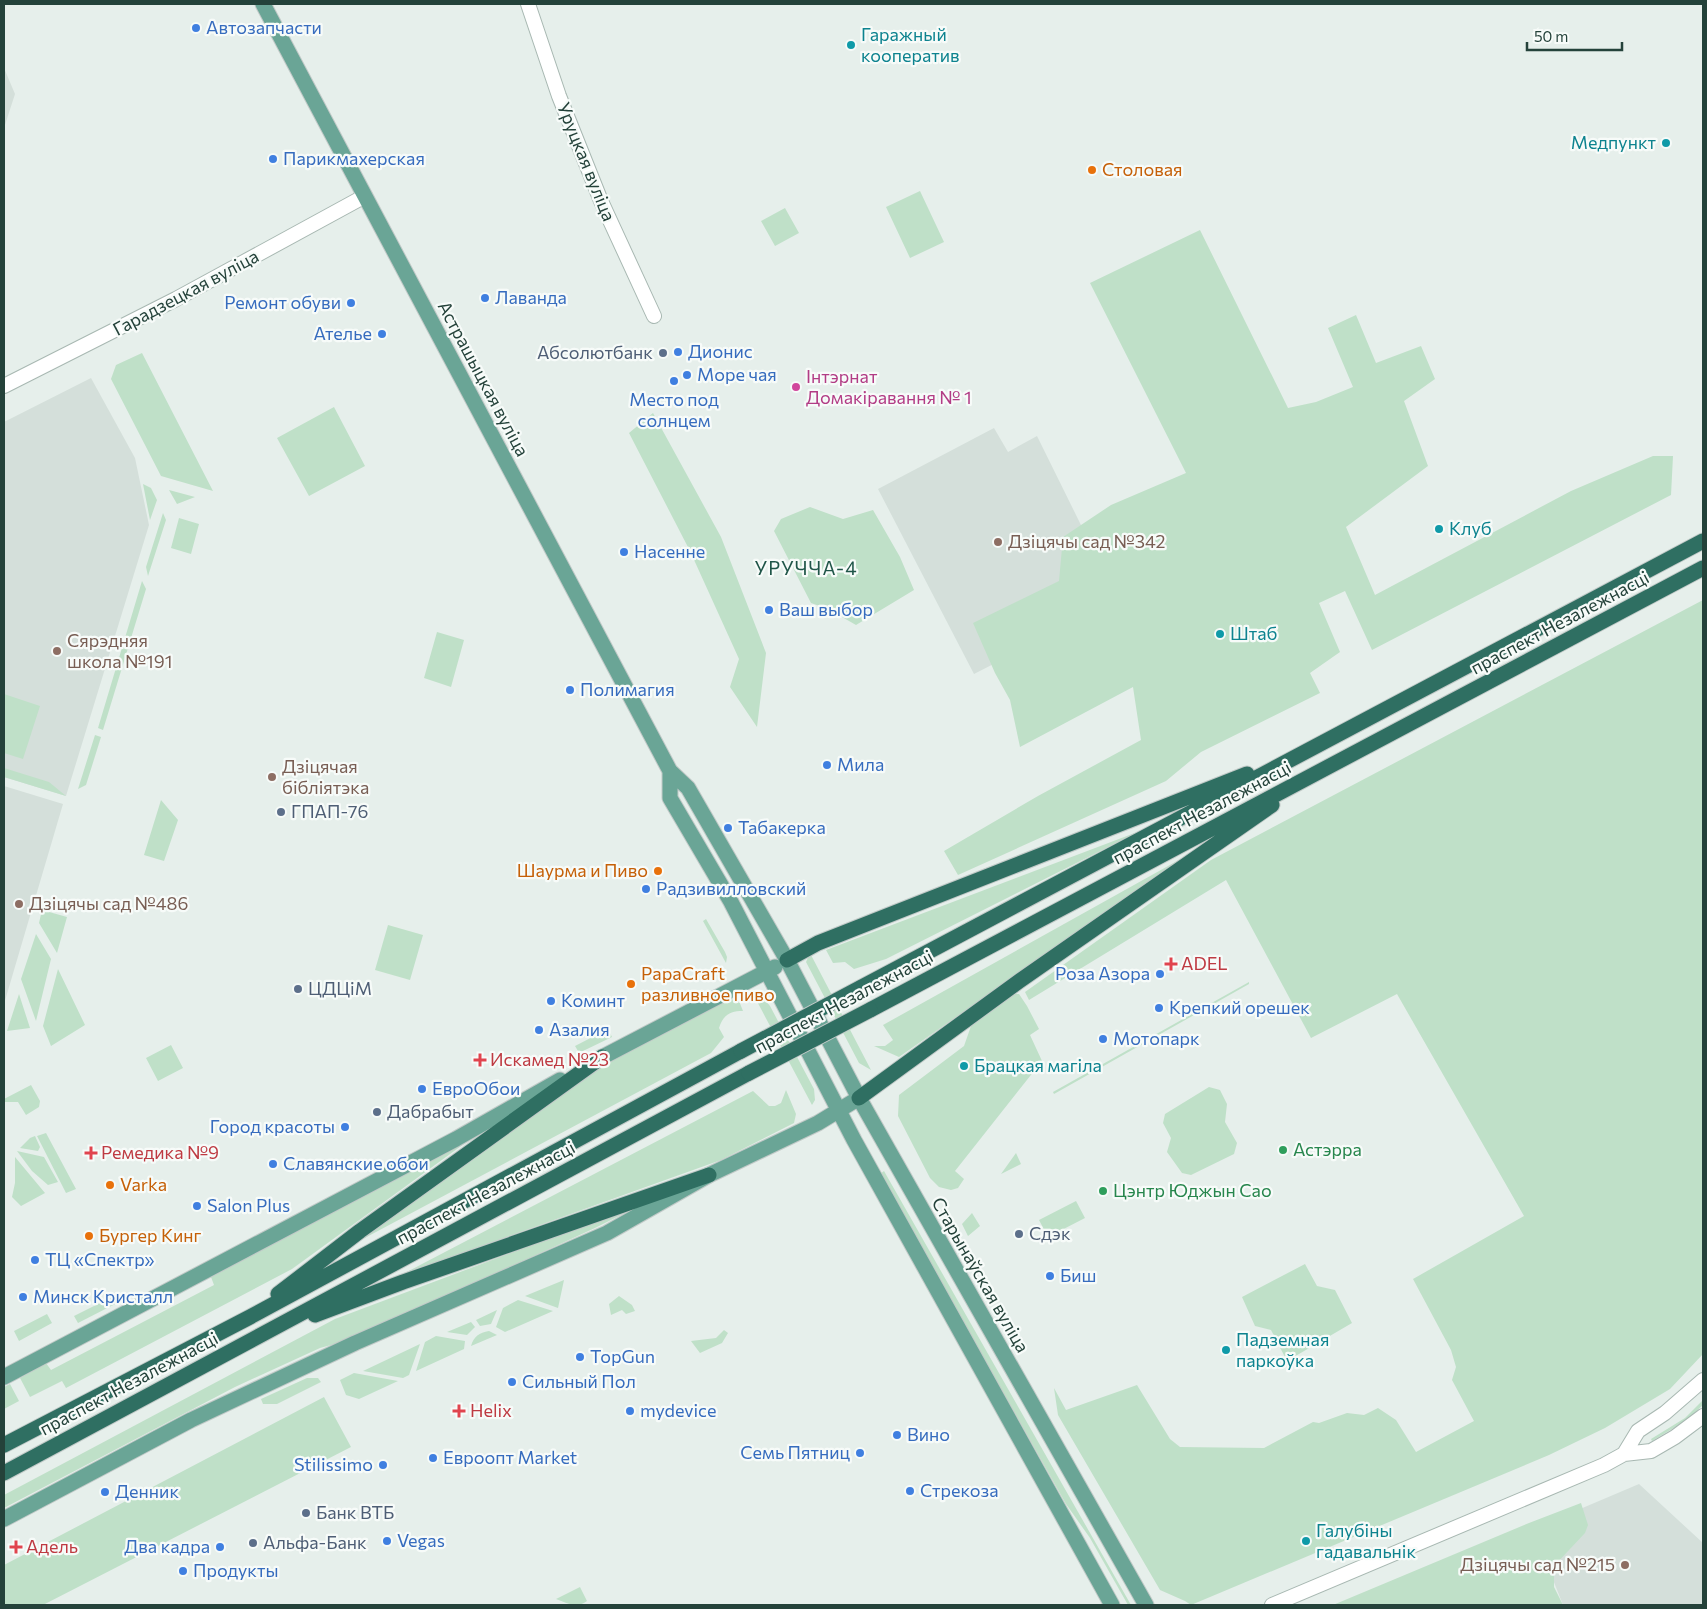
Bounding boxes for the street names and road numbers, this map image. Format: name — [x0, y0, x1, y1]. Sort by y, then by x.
street label: Уруцкая вуліца — [553, 99, 621, 224]
street label: Гарадзецкая вуліца — [109, 244, 262, 340]
street label: Астрашыцкая вуліца — [434, 297, 534, 460]
street label: праспект Незалежнасці — [1466, 566, 1653, 679]
street label: праспект Незалежнасці — [1108, 756, 1295, 869]
street label: праспект Незалежнасці — [750, 945, 937, 1058]
street label: праспект Незалежнасці — [392, 1136, 579, 1249]
street label: Старынаўская вуліца — [927, 1193, 1034, 1356]
street label: праспект Незалежнасці — [35, 1327, 222, 1440]

